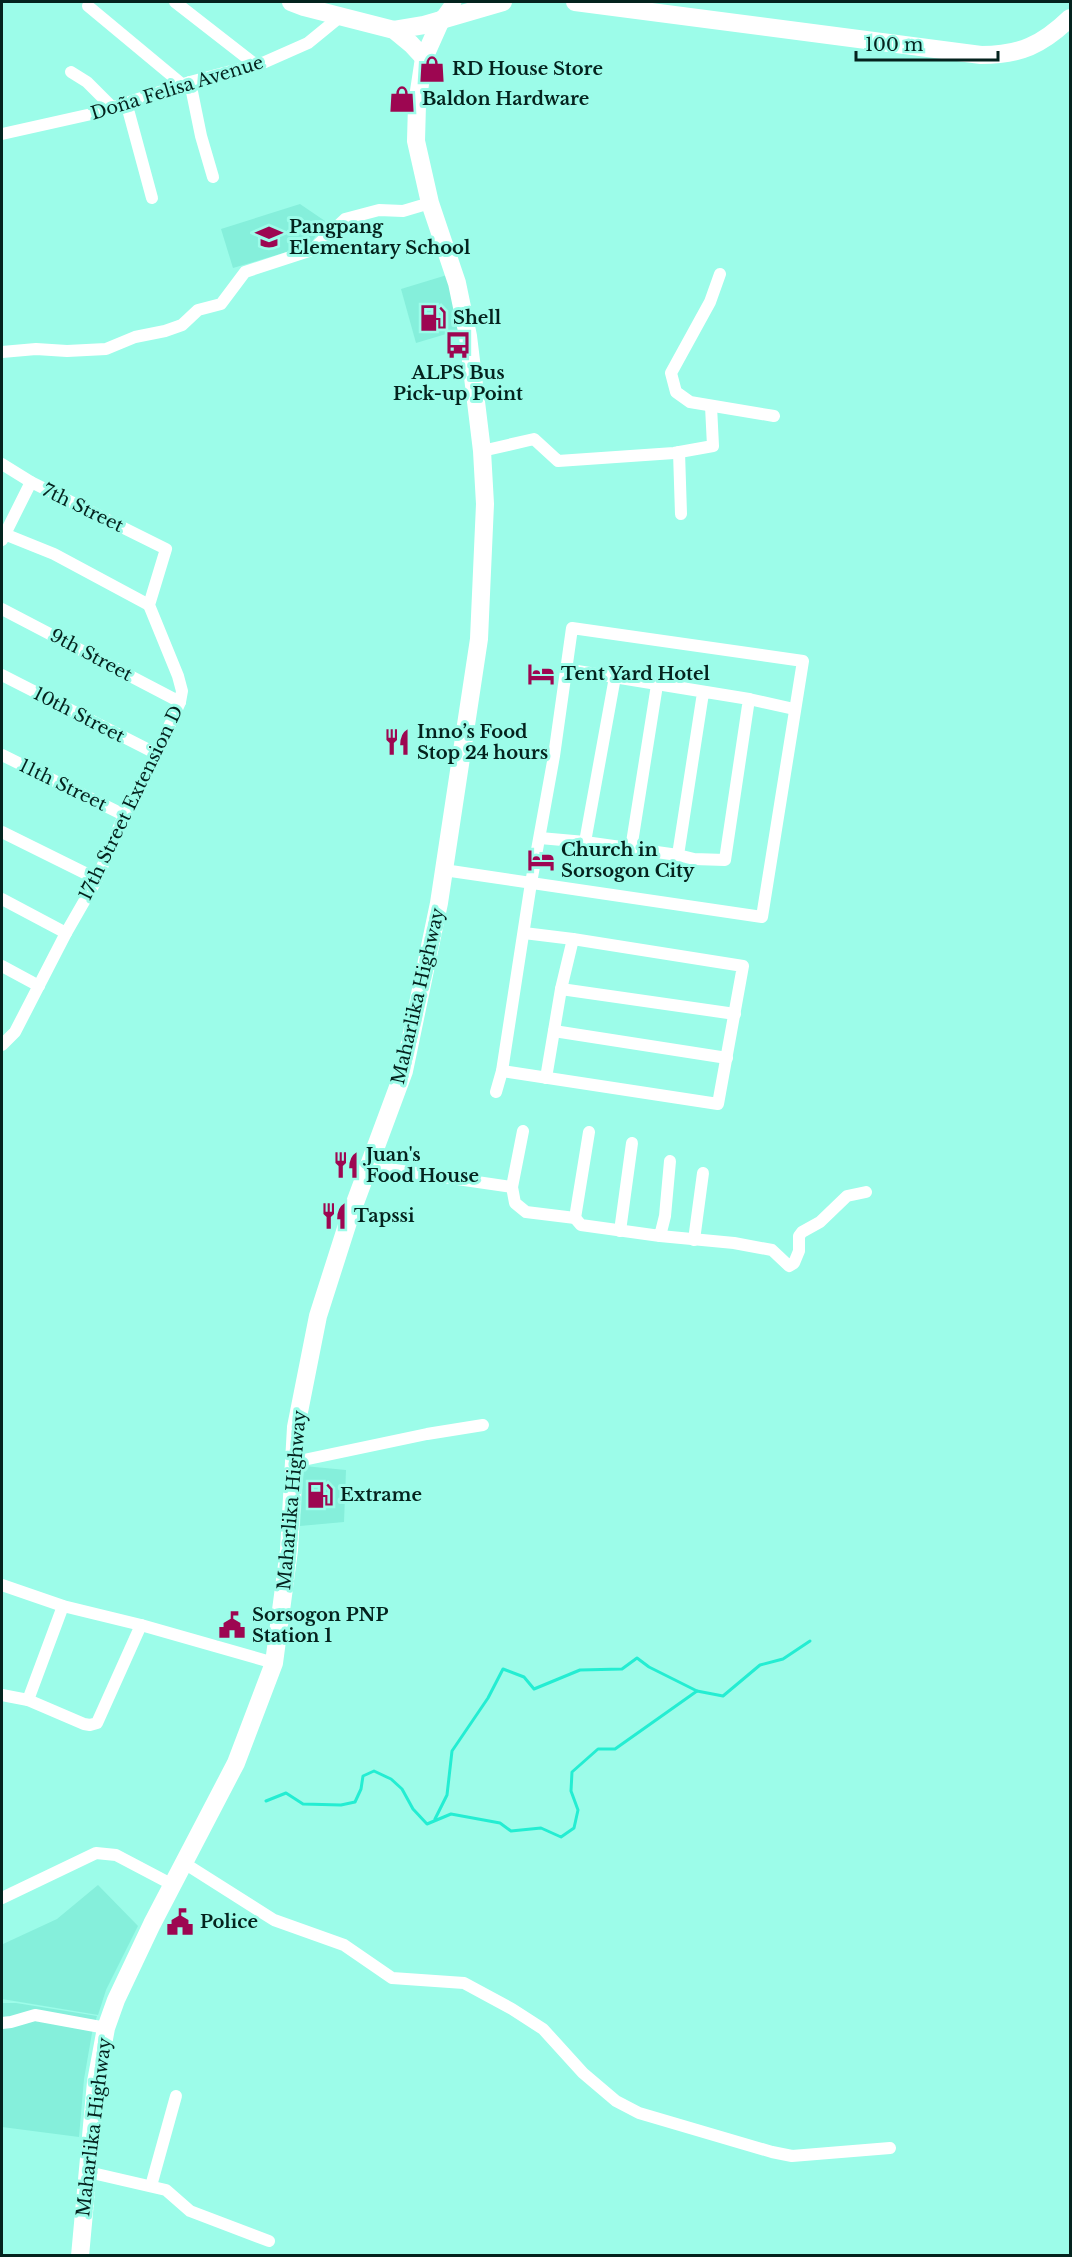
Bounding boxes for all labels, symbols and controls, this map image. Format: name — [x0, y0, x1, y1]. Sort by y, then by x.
scale bar — [856, 24, 998, 62]
text: 100 m — [865, 34, 923, 56]
street label: Doña Felisa Avenue — [88, 51, 266, 125]
shop icon: RD House Store — [417, 54, 447, 84]
place label: RD House Store — [452, 58, 603, 80]
shop icon: Baldon Hardware — [387, 84, 417, 114]
place label: Baldon Hardware — [422, 88, 589, 110]
place label: Pangpang Elementary School — [289, 216, 471, 259]
school or university icon: Pangpang Elementary School — [254, 222, 284, 252]
fuel station icon: Shell — [418, 303, 448, 333]
place label: Shell — [453, 307, 502, 329]
bus stop icon: ALPS Bus Pick-up Point — [443, 330, 473, 360]
place label: ALPS Bus Pick-up Point — [393, 362, 523, 405]
street label: 7th Street — [39, 479, 127, 537]
street label: 9th Street — [46, 624, 136, 686]
hotel icon: Tent Yard Hotel — [526, 659, 556, 689]
place label: Tent Yard Hotel — [561, 663, 710, 685]
street label: 10th Street — [30, 683, 128, 747]
street label: 17th Street Extension D — [74, 702, 188, 904]
place label: Inno’s Food Stop 24 hours — [417, 721, 548, 764]
restaurant icon: Inno’s Food Stop 24 hours — [382, 727, 412, 757]
street label: 11th Street — [16, 754, 110, 816]
place label: Church in Sorsogon City — [561, 839, 695, 882]
hotel icon: Church in Sorsogon City — [526, 845, 556, 875]
street label: Maharlika Highway — [387, 905, 449, 1086]
place label: Juan's Food House — [362, 1144, 479, 1187]
restaurant icon: Juan's Food House — [331, 1150, 361, 1180]
restaurant icon: Tapssi — [319, 1201, 349, 1231]
place label: Tapssi — [354, 1205, 415, 1227]
street label: Maharlika Highway — [273, 1409, 311, 1591]
fuel station icon: Extrame — [305, 1480, 335, 1510]
place label: Extrame — [340, 1484, 422, 1506]
place label: Sorsogon PNP Station 1 — [252, 1604, 388, 1647]
public building icon: Sorsogon PNP Station 1 — [217, 1610, 247, 1640]
public building icon: Police — [165, 1907, 195, 1937]
place label: Police — [200, 1911, 258, 1933]
street label: Maharlika Highway — [72, 2036, 116, 2218]

